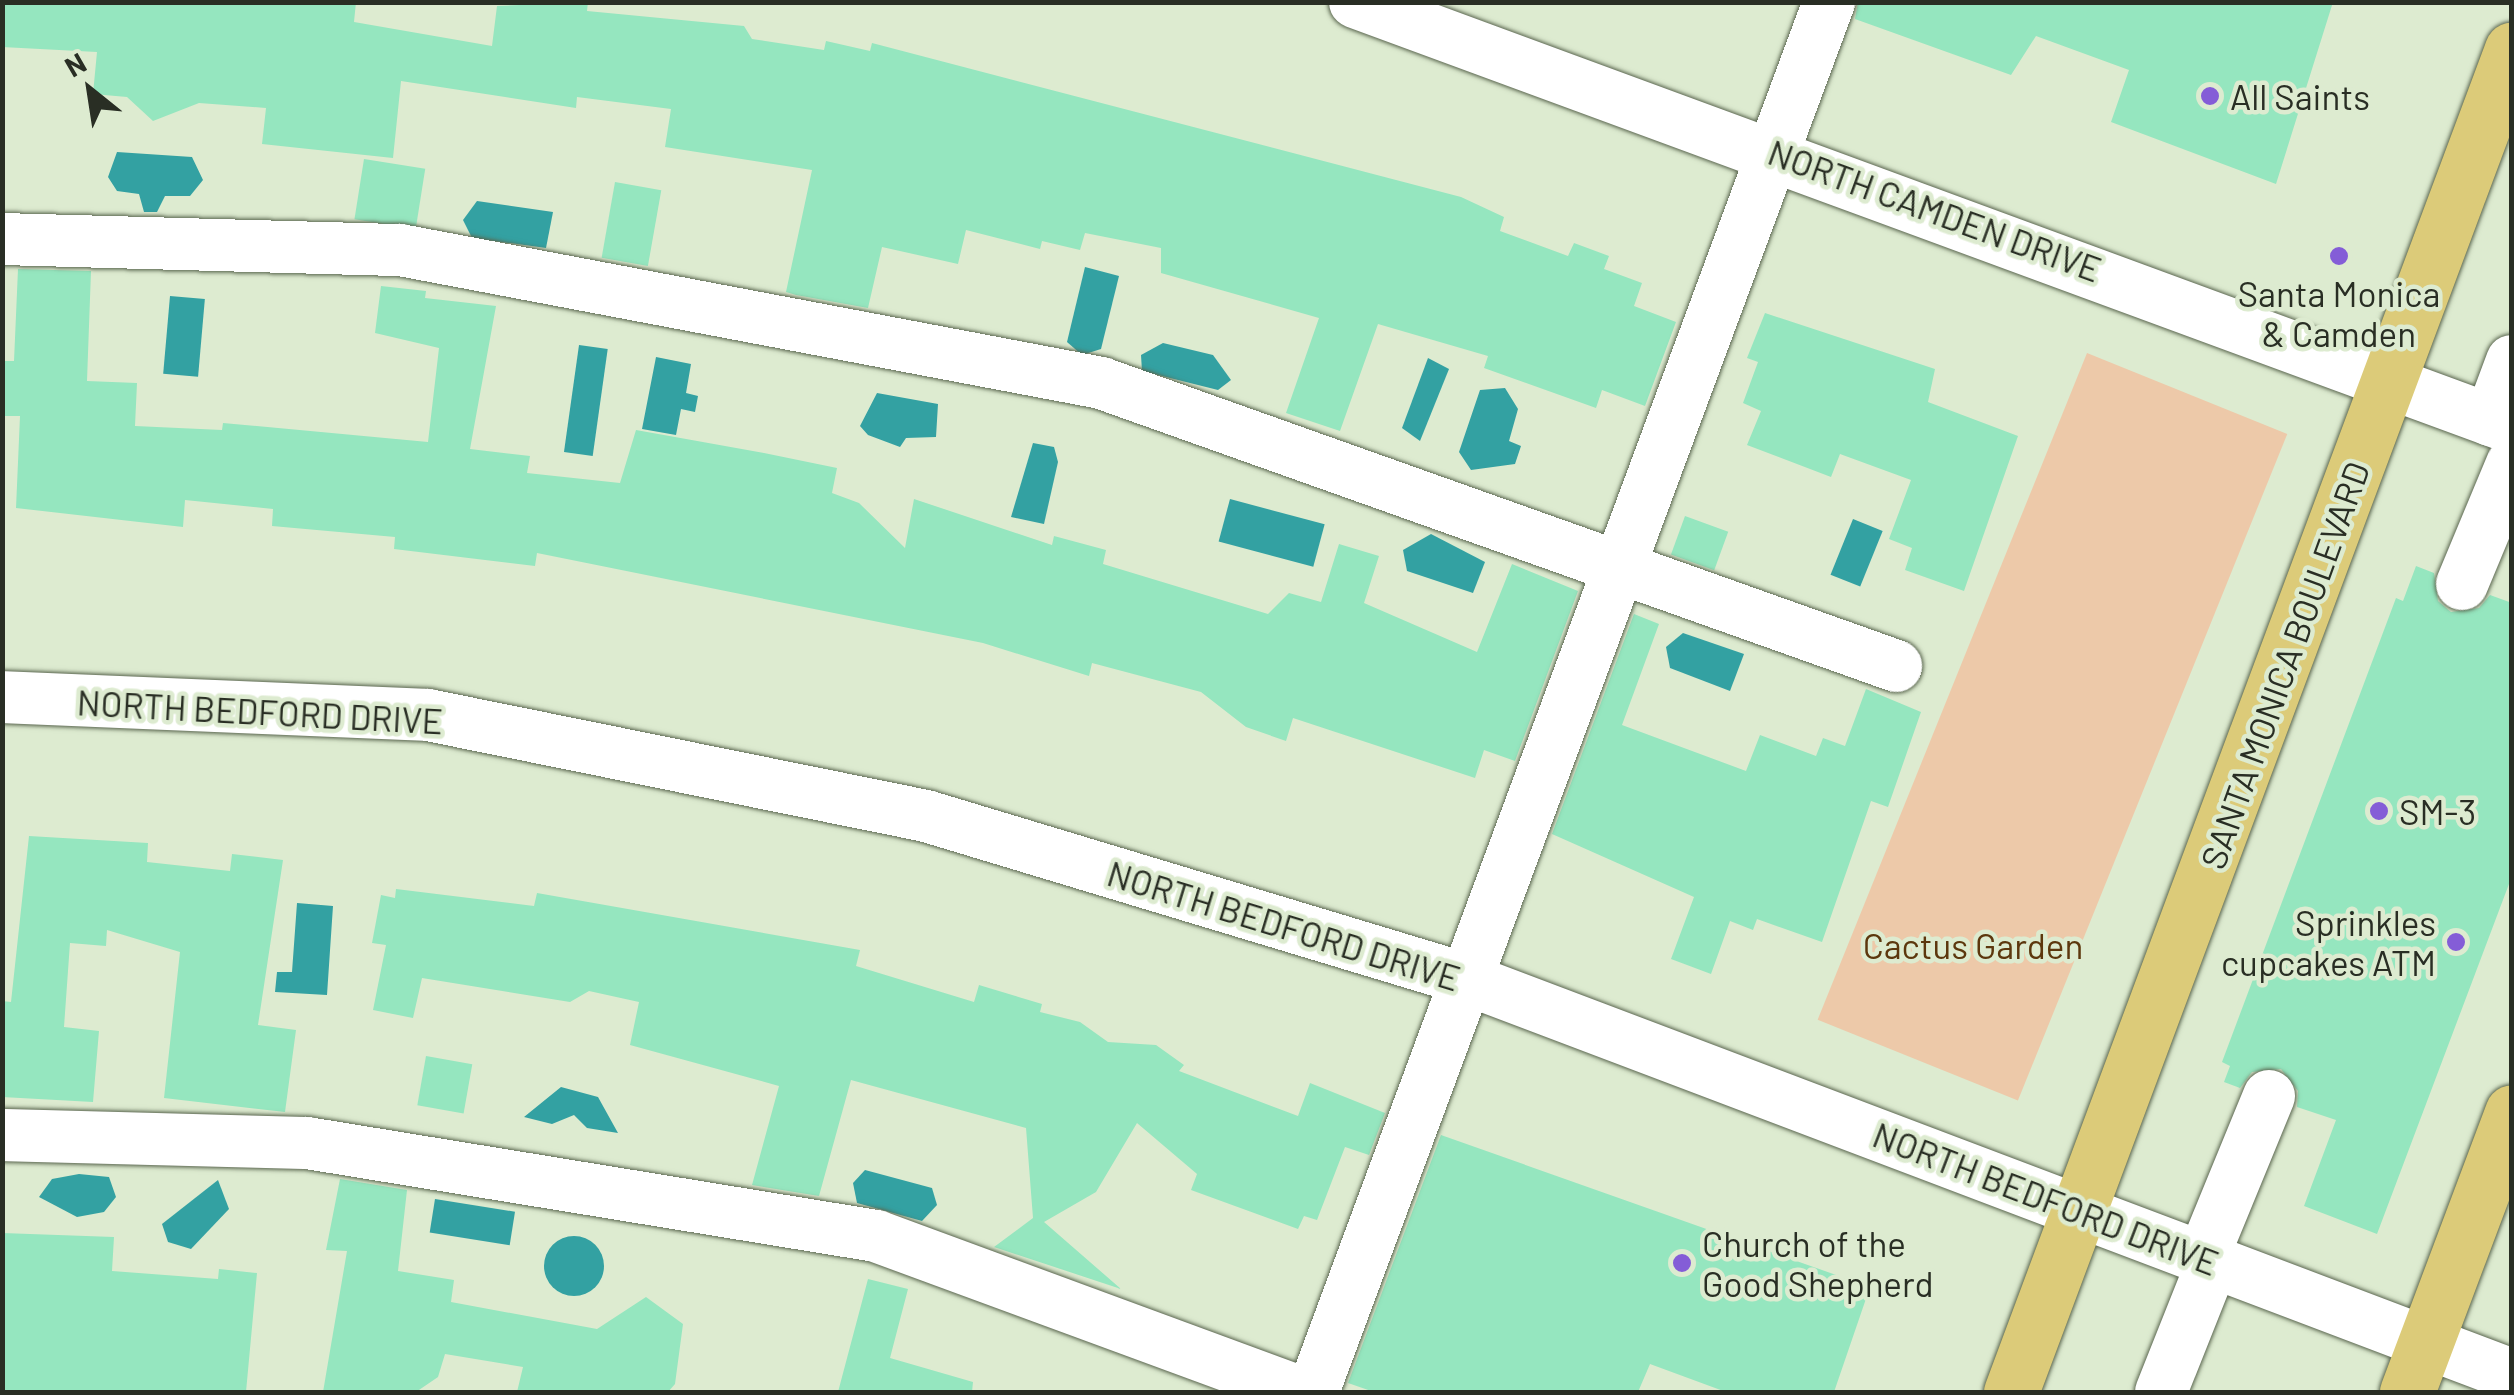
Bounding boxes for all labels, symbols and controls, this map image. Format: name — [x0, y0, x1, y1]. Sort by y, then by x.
north arrow — [40, 40, 140, 140]
text: N — [58, 45, 92, 83]
place label: All Saints — [2230, 75, 2370, 117]
marker: All Saints — [2199, 85, 2221, 107]
street label: NORTH CAMDEN DRIVE — [1763, 130, 2107, 290]
marker: Santa Monica & Camden — [2328, 245, 2350, 267]
place label: Santa Monica & Camden — [2238, 272, 2440, 354]
street label: SANTA MONICA BOULEVARD — [2191, 456, 2377, 874]
street label: NORTH BEDFORD DRIVE — [76, 680, 444, 742]
place label: SM-3 — [2399, 790, 2476, 832]
marker: SM-3 — [2368, 800, 2390, 822]
street label: NORTH BEDFORD DRIVE — [1103, 851, 1465, 999]
place label: Sprinkles cupcakes ATM — [2221, 901, 2436, 983]
park label: Cactus Garden — [1863, 924, 2083, 966]
marker: Sprinkles cupcakes ATM — [2445, 931, 2467, 953]
street label: NORTH BEDFORD DRIVE — [1867, 1113, 2225, 1283]
place label: Church of the Good Shepherd — [1702, 1222, 1934, 1304]
marker: Church of the Good Shepherd — [1671, 1252, 1693, 1274]

